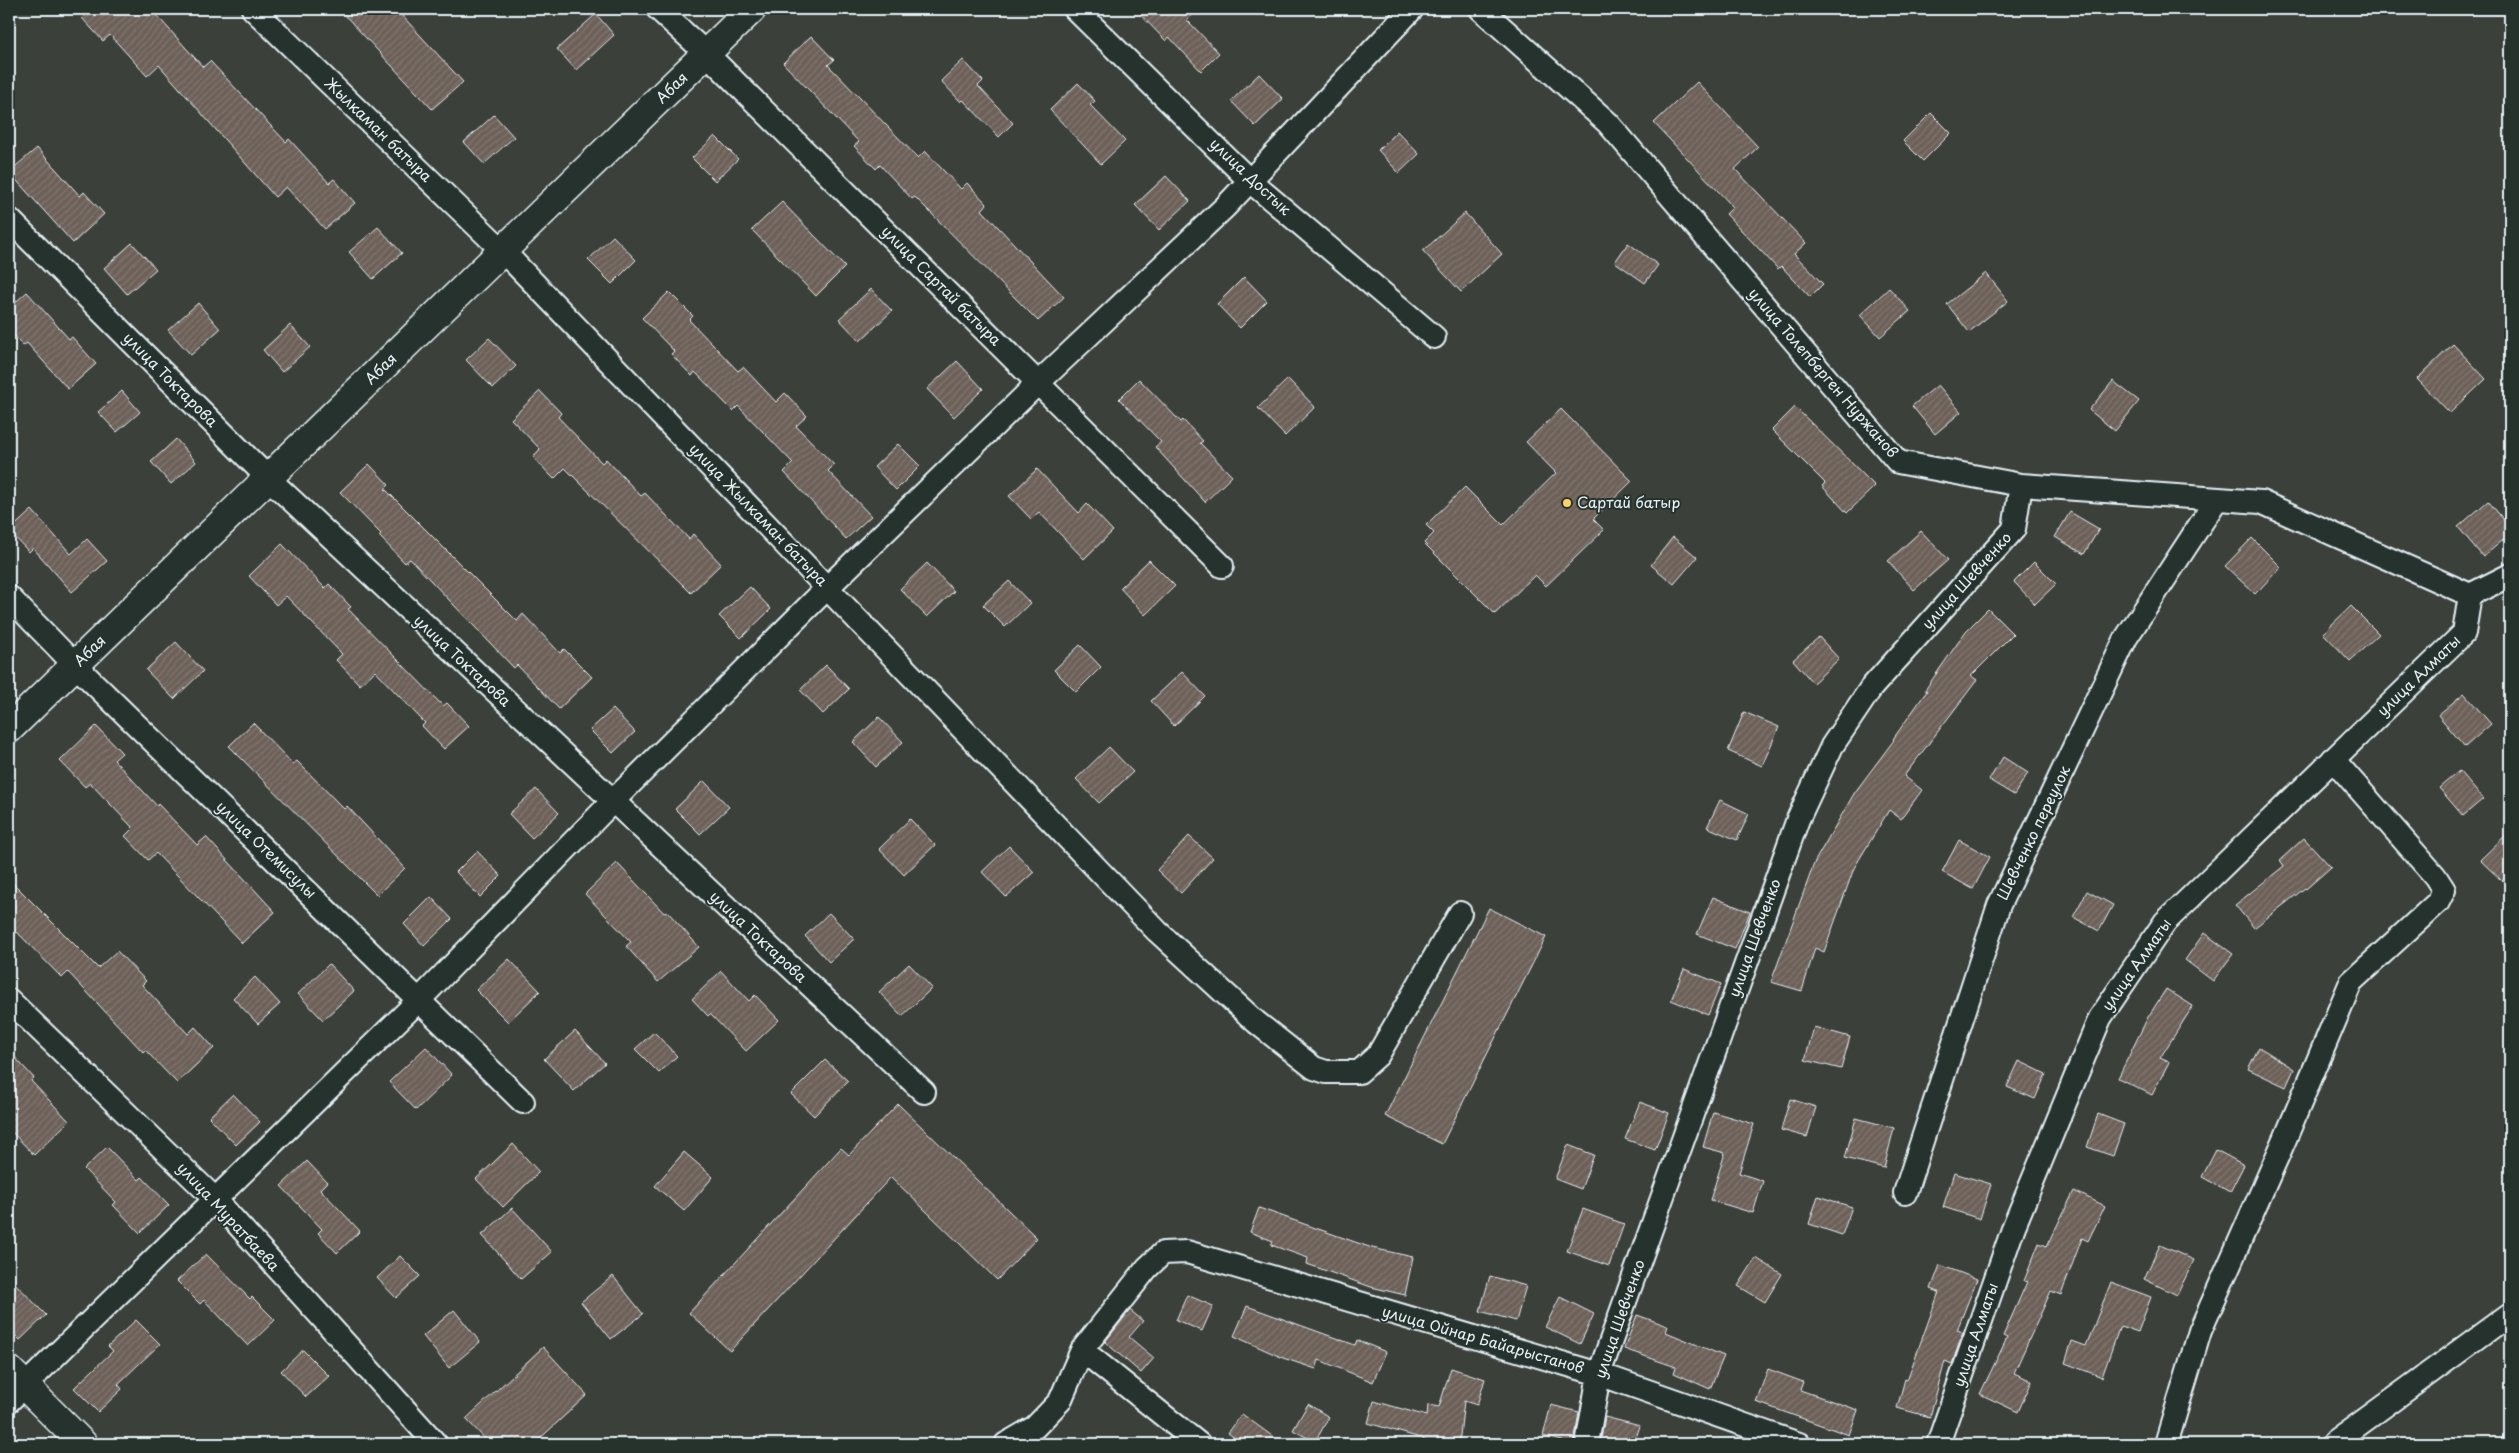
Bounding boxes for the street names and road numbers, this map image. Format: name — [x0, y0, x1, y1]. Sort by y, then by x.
street label: Абая — [650, 66, 692, 108]
street label: Жылкаман батыра — [320, 71, 439, 187]
street label: улица Достык — [1205, 132, 1297, 220]
street label: улица Сартай батыра — [877, 220, 1008, 351]
street label: улица Толепберген Нуржанов — [1744, 282, 1905, 462]
street label: улица Токтарова — [118, 326, 224, 432]
street label: Абая — [359, 347, 401, 389]
street label: улица Жылкаман батыра — [684, 437, 834, 591]
street label: улица Шевченко — [1916, 526, 2016, 634]
street label: улица Токтарова — [409, 609, 517, 712]
street label: Абая — [68, 629, 110, 671]
street label: улица Алматы — [2371, 629, 2465, 721]
street label: Шевченко переулок — [1990, 761, 2075, 904]
street label: улица Отемисулы — [212, 795, 323, 903]
street label: улица Шевченко — [1722, 875, 1786, 1000]
street label: улица Токтарова — [705, 885, 813, 988]
street label: улица Алматы — [2095, 913, 2176, 1015]
street label: улица Муратбаева — [172, 1156, 286, 1276]
street label: улица Шевченко — [1587, 1256, 1650, 1381]
street label: улица Алматы — [1946, 1279, 2003, 1390]
street label: улица Ойнар Байарыстанов — [1380, 1299, 1587, 1379]

